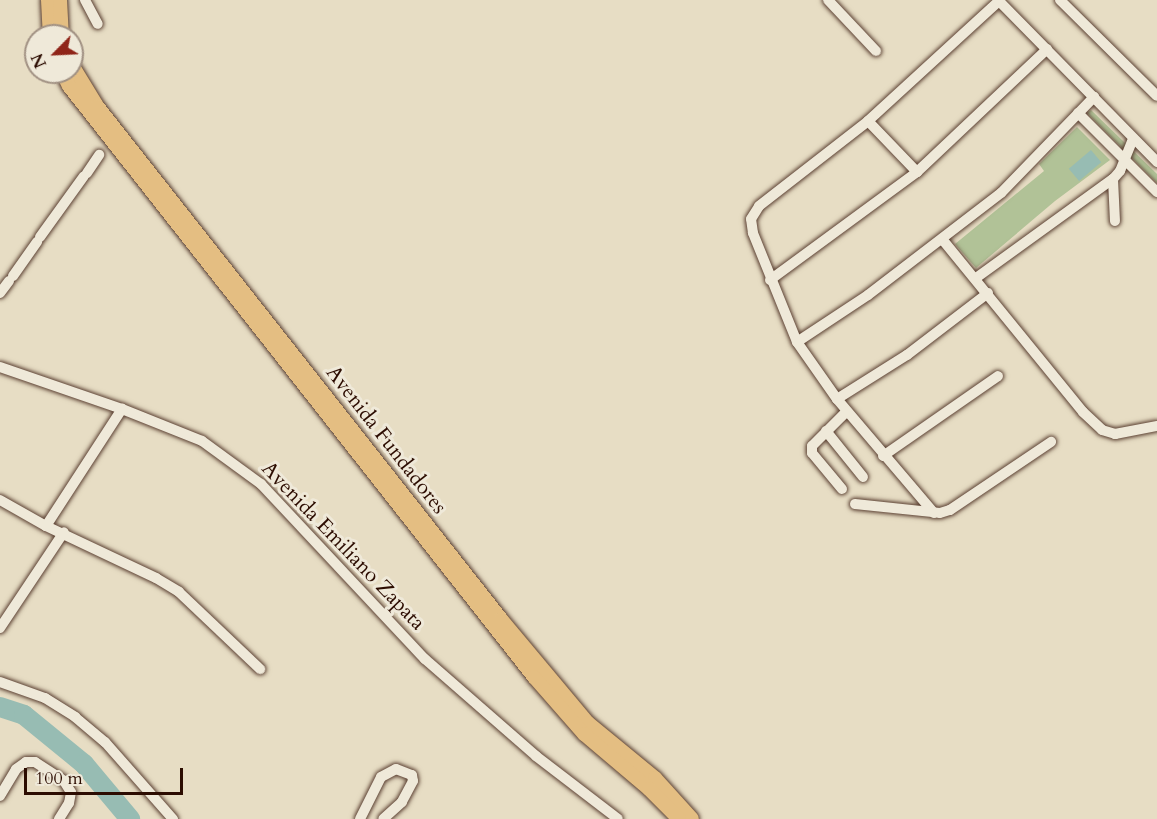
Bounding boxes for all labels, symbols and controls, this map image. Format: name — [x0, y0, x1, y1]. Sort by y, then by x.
north arrow — [24, 24, 84, 84]
text: N — [27, 50, 52, 71]
street label: Avenida Fundadores — [320, 361, 452, 519]
street label: Avenida Emiliano Zapata — [256, 456, 430, 636]
scale bar — [27, 756, 186, 794]
text: 100 m — [35, 766, 83, 791]

